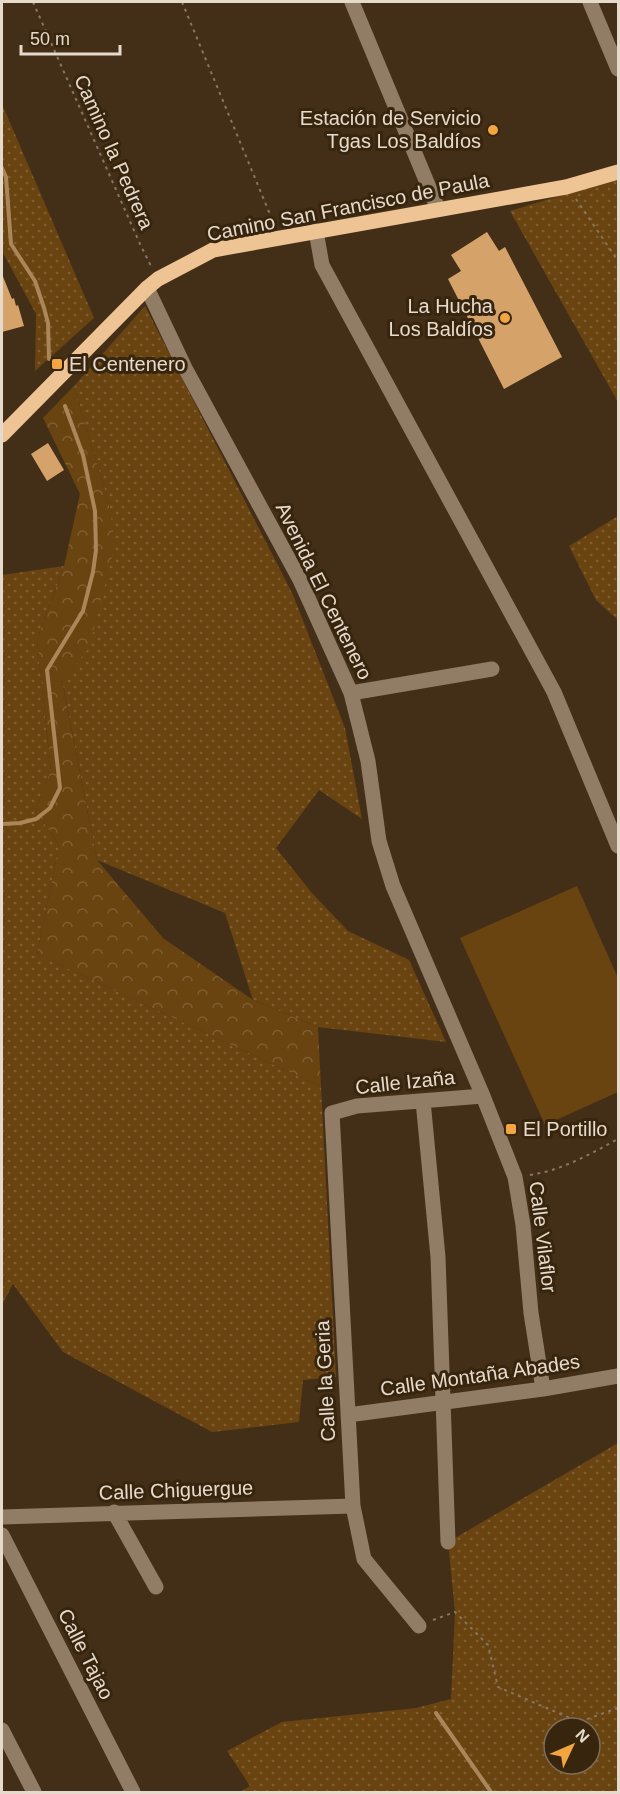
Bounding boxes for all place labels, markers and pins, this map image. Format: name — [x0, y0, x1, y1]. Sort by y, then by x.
place label: Estación de Servicio Tgas Los Baldíos — [300, 107, 481, 152]
marker: Estación de Servicio Tgas Los Baldíos — [486, 123, 500, 137]
place label: La Hucha Los Baldíos — [388, 295, 494, 340]
marker: La Hucha Los Baldíos — [498, 311, 512, 325]
place label: El Centenero — [69, 353, 186, 375]
marker: El Centenero — [50, 357, 64, 371]
place label: El Portillo — [523, 1118, 607, 1140]
marker: El Portillo — [504, 1122, 518, 1136]

